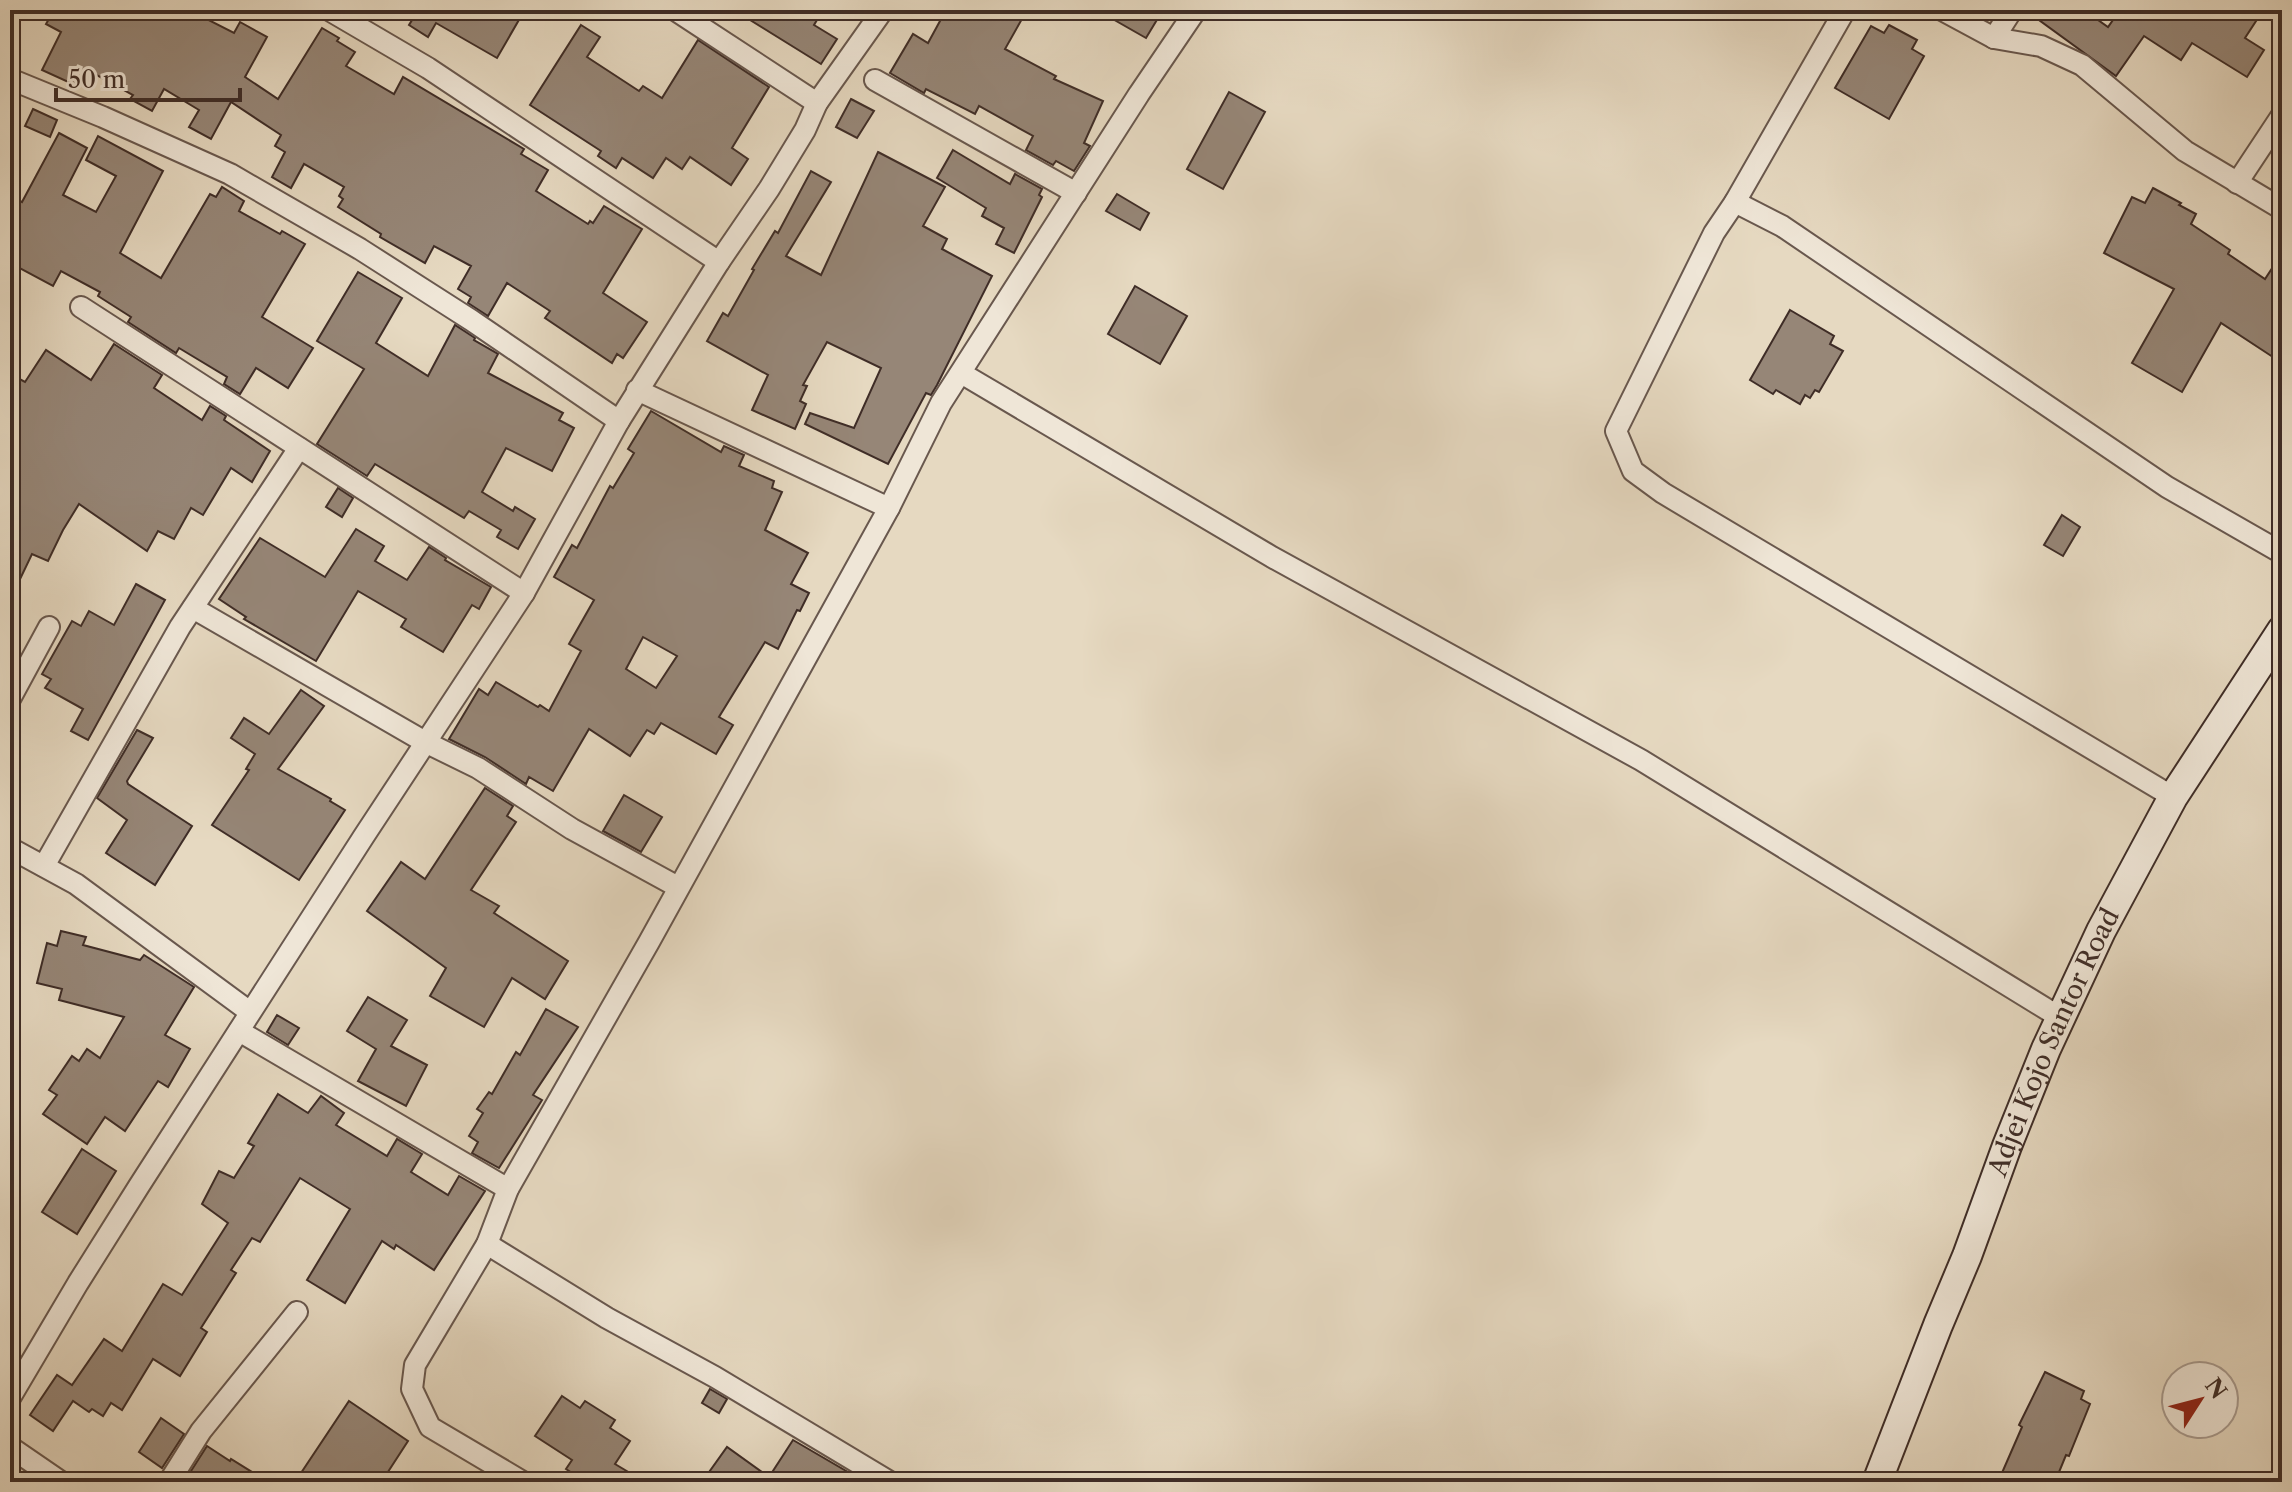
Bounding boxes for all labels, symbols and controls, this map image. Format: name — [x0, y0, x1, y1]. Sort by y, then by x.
scale bar — [56, 52, 240, 102]
text: 50 m — [68, 65, 125, 94]
street label: Adjei Kojo Santor Road — [1981, 902, 2126, 1182]
north arrow — [2160, 1360, 2240, 1440]
text: N — [2199, 1373, 2232, 1404]

